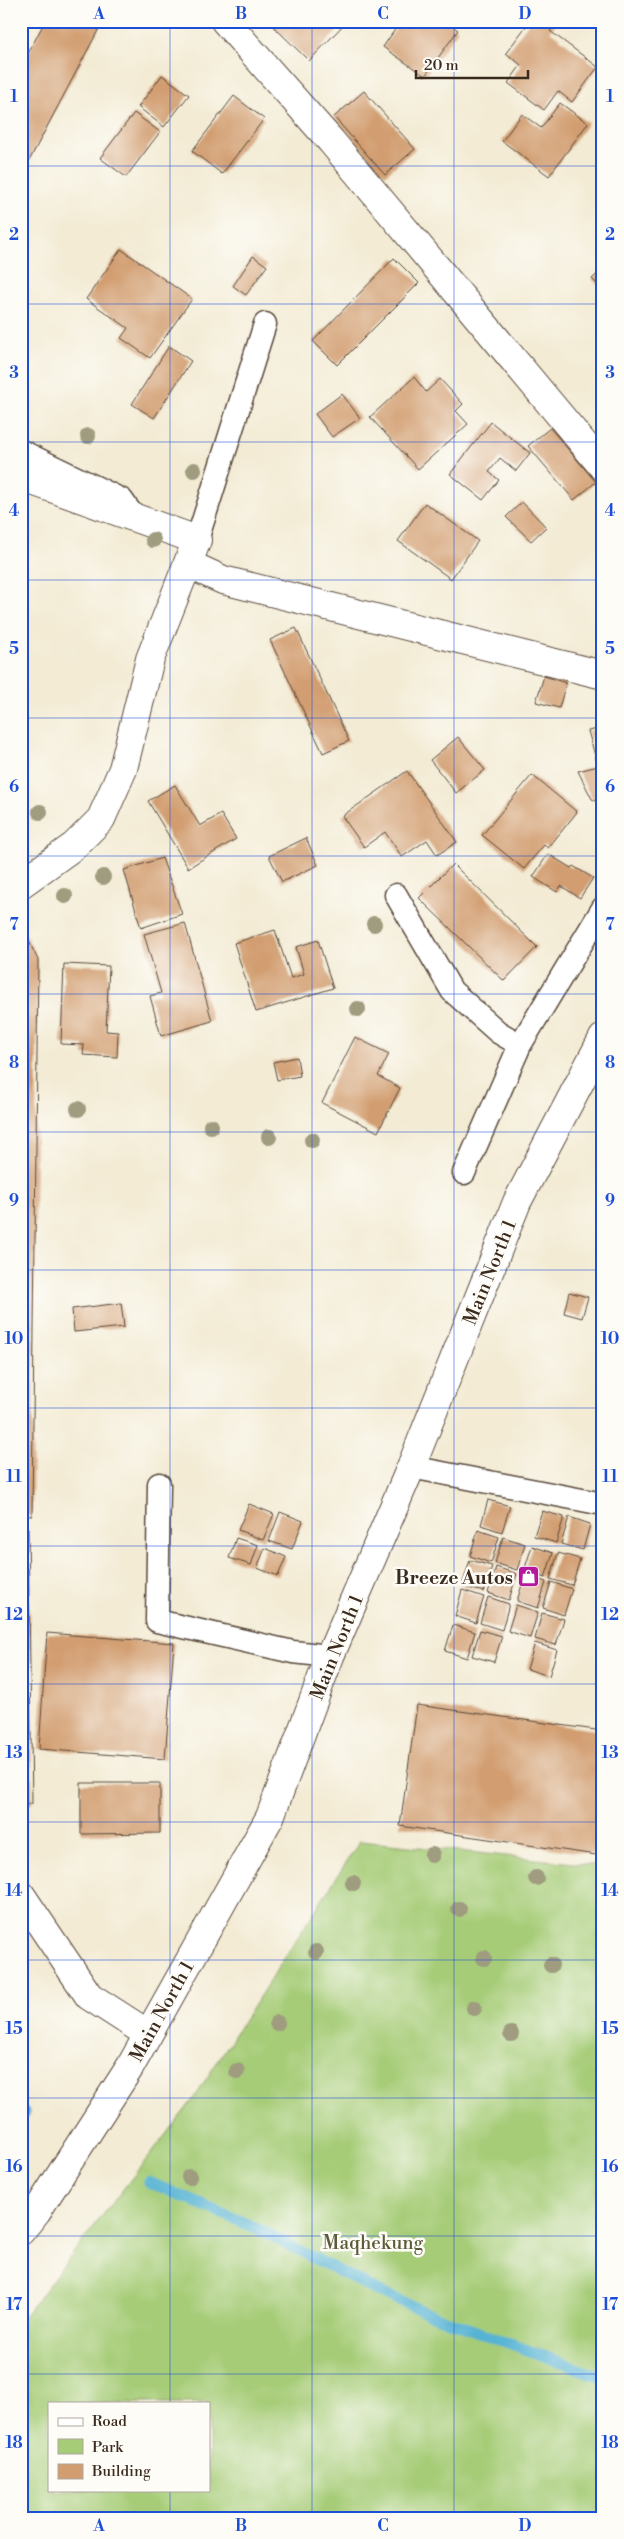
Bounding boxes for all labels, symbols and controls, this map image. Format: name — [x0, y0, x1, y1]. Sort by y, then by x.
text: A — [92, 4, 105, 24]
text: B — [235, 4, 247, 24]
text: C — [377, 4, 389, 24]
text: D — [519, 4, 532, 24]
scale bar — [416, 48, 529, 80]
text: 20 m — [424, 56, 459, 75]
text: 1 — [10, 87, 18, 107]
text: 1 — [606, 87, 614, 107]
text: 2 — [9, 225, 19, 245]
text: 2 — [605, 225, 615, 245]
text: 3 — [9, 363, 19, 383]
text: 3 — [605, 363, 615, 383]
text: 4 — [9, 501, 20, 521]
text: 4 — [605, 501, 616, 521]
text: 5 — [9, 639, 19, 659]
text: 5 — [605, 639, 615, 659]
text: 6 — [9, 777, 19, 797]
text: 6 — [605, 777, 615, 797]
text: 7 — [9, 915, 19, 935]
text: 7 — [605, 915, 615, 935]
text: 8 — [9, 1053, 19, 1073]
text: 8 — [605, 1053, 615, 1073]
text: 9 — [9, 1191, 19, 1211]
text: 9 — [605, 1191, 615, 1211]
street label: Main North 1 — [458, 1216, 522, 1329]
text: 10 — [5, 1329, 23, 1349]
text: 10 — [601, 1329, 619, 1349]
text: 11 — [6, 1467, 22, 1487]
text: 11 — [602, 1467, 618, 1487]
shop icon: Breeze Autos — [517, 1565, 541, 1589]
place label: Breeze Autos — [395, 1566, 513, 1590]
street label: Main North 1 — [305, 1591, 369, 1704]
text: 12 — [5, 1605, 23, 1625]
text: 12 — [601, 1605, 619, 1625]
text: 13 — [5, 1743, 23, 1763]
text: 13 — [601, 1743, 619, 1763]
text: 14 — [5, 1881, 23, 1901]
text: 14 — [601, 1881, 619, 1901]
street label: Main North 1 — [124, 1957, 199, 2066]
text: 15 — [5, 2019, 23, 2039]
text: 15 — [601, 2019, 619, 2039]
text: 16 — [5, 2157, 23, 2177]
text: 16 — [601, 2157, 619, 2177]
park label: Maqhekung — [323, 2231, 424, 2255]
text: 17 — [6, 2295, 23, 2315]
text: 17 — [602, 2295, 619, 2315]
legend — [48, 2402, 210, 2492]
text: Road — [92, 2412, 127, 2431]
text: 18 — [5, 2433, 23, 2453]
text: 18 — [601, 2433, 619, 2453]
text: Park — [92, 2438, 124, 2457]
text: Building — [91, 2462, 151, 2481]
text: A — [92, 2516, 105, 2536]
text: B — [235, 2516, 247, 2536]
text: C — [377, 2516, 389, 2536]
text: D — [519, 2516, 532, 2536]

